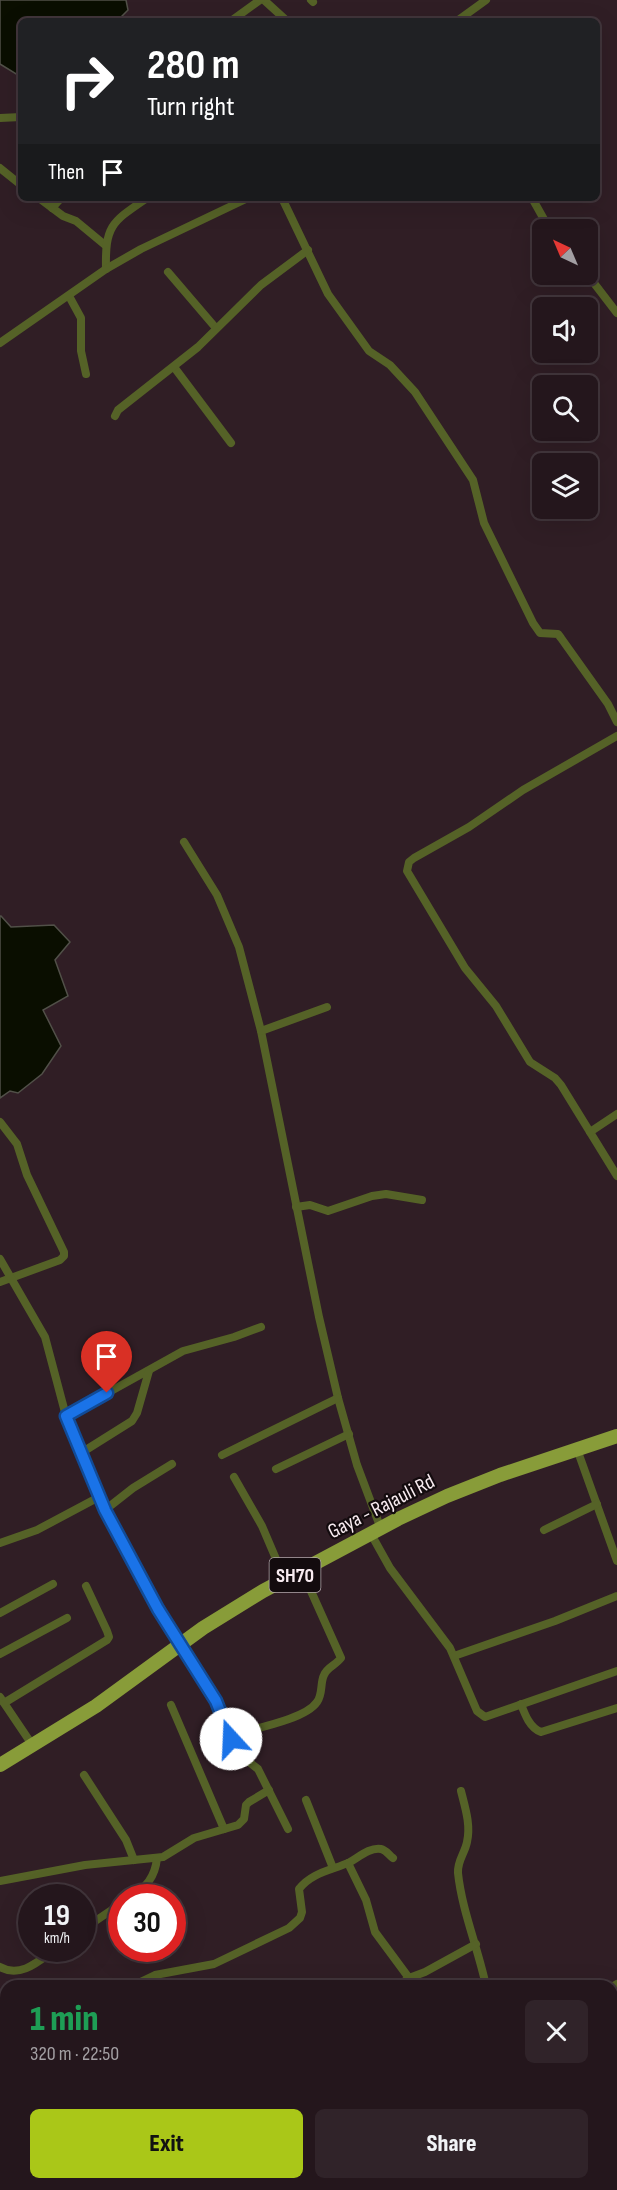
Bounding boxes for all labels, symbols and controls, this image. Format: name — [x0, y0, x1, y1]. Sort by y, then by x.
text: 280 m — [147, 40, 240, 91]
icon: right — [48, 42, 126, 120]
text: Turn right — [147, 91, 234, 123]
icon: arrive — [96, 156, 129, 189]
text: Then — [48, 159, 84, 186]
north arrow — [532, 219, 598, 285]
map controls — [532, 219, 598, 519]
button: sound — [532, 297, 598, 363]
button: search — [532, 375, 598, 441]
button: layers — [532, 453, 598, 519]
pin — [81, 1331, 132, 1393]
icon: arrive — [90, 1340, 123, 1373]
street label: Gaya - Rajauli Rd — [324, 1469, 439, 1544]
road number: SH70 — [270, 1558, 320, 1592]
position arrow — [199, 1707, 263, 1771]
speed limit sign: 30 — [108, 1884, 186, 1962]
text: 19 — [44, 1898, 70, 1934]
text: km/h — [44, 1929, 70, 1948]
text: 1 min — [30, 1998, 98, 2041]
button: close — [525, 2000, 588, 2063]
text: 320 m · 22:50 — [30, 2042, 119, 2066]
button: Exit — [30, 2109, 303, 2178]
button: Share — [315, 2109, 588, 2178]

